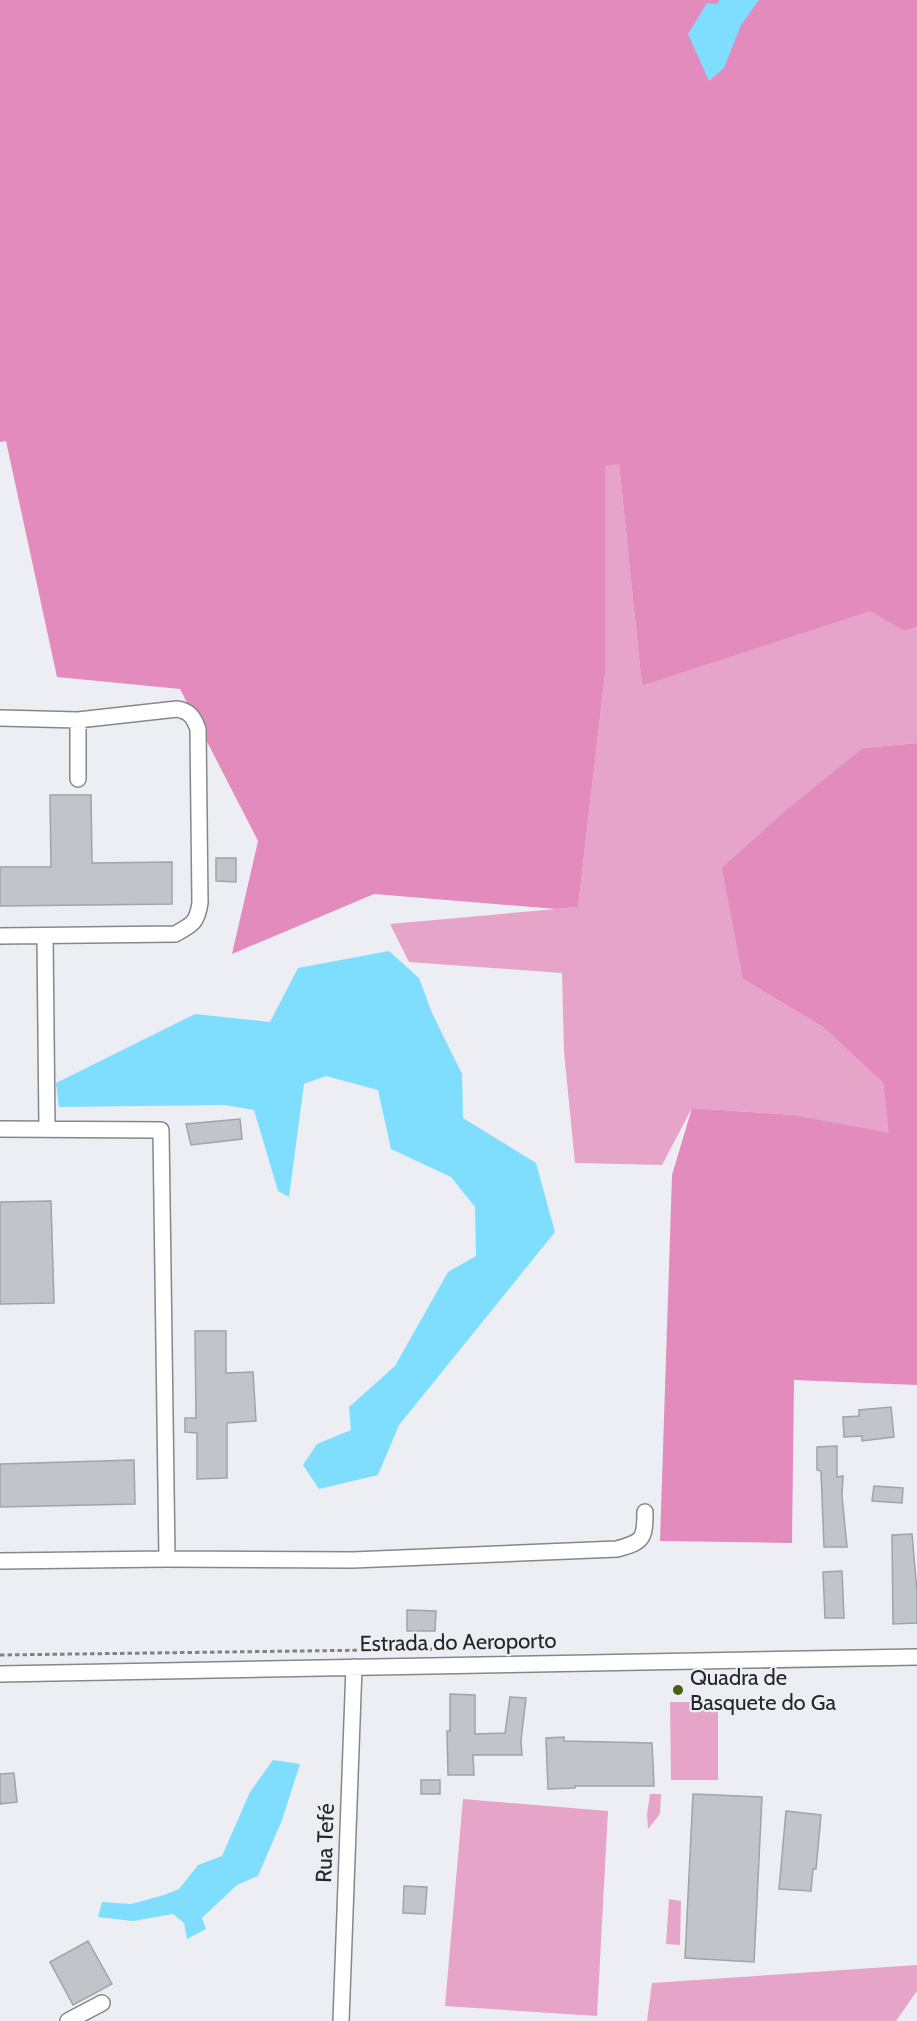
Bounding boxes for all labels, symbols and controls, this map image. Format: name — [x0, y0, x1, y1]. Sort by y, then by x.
street label: Estrada do Aeroporto — [359, 1627, 557, 1657]
place label: Quadra de Basquete do Ga — [690, 1664, 836, 1716]
marker: Quadra de Basquete do Ga — [671, 1683, 685, 1697]
street label: Rua Tefé — [310, 1803, 340, 1883]

